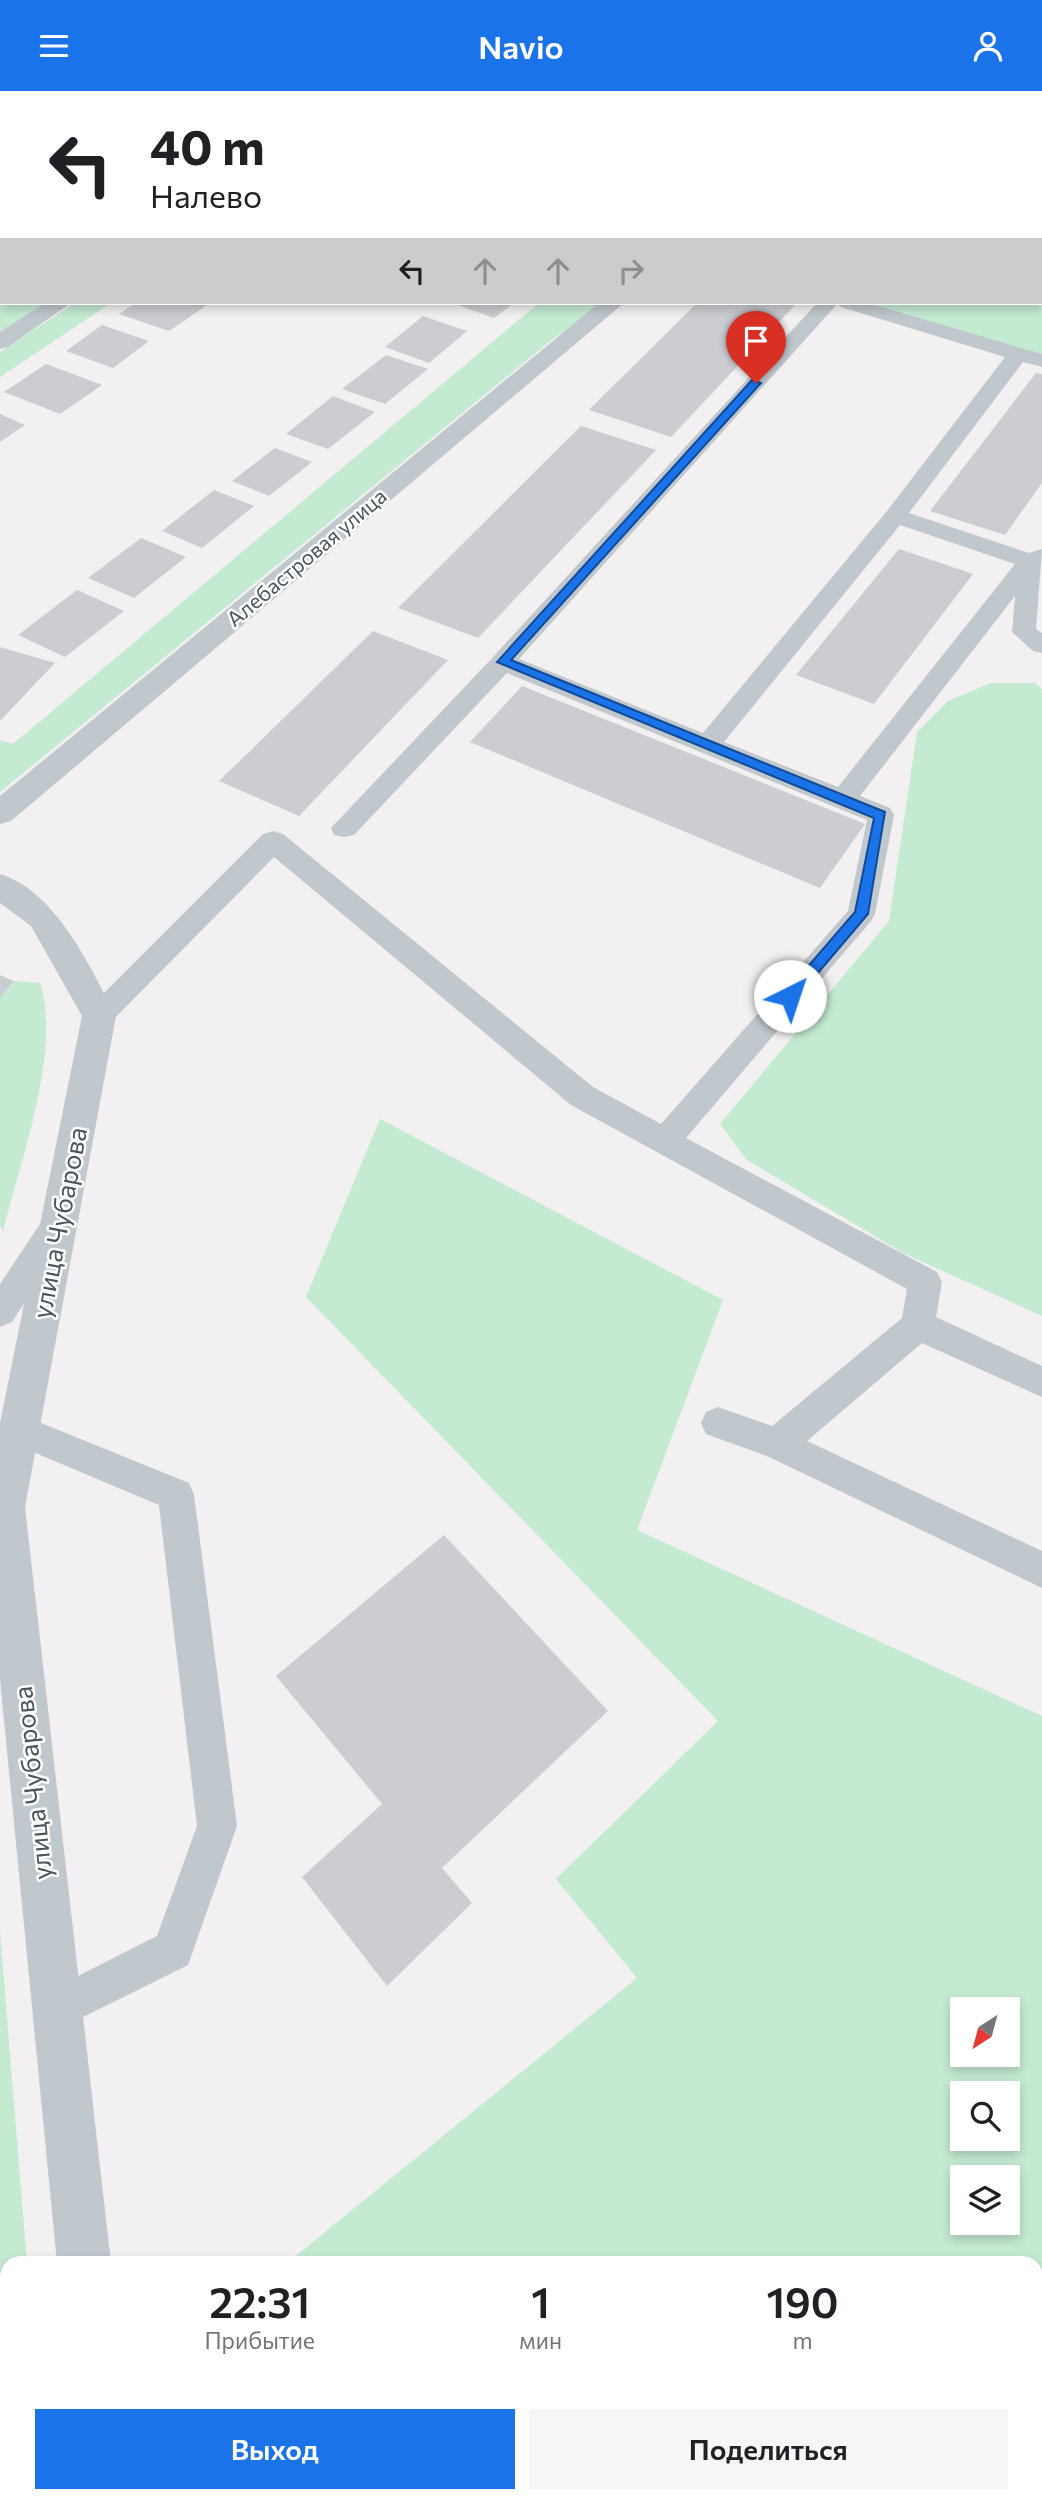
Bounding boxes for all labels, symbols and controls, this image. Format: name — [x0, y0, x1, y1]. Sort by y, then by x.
text: Navio — [478, 26, 564, 66]
icon: menu — [35, 27, 73, 65]
icon: person — [969, 27, 1007, 65]
text: 40 m — [150, 115, 265, 175]
icon: left — [35, 119, 126, 210]
text: Налево — [150, 175, 262, 215]
icon: left — [393, 252, 431, 290]
icon: ahead — [466, 252, 504, 290]
icon: ahead — [539, 252, 577, 290]
icon: right — [612, 252, 650, 290]
pin — [726, 311, 786, 383]
icon: arrive — [737, 322, 775, 360]
street label: Алебастровая улица — [221, 483, 391, 631]
position arrow — [753, 959, 827, 1033]
street label: улица Чубарова — [25, 1124, 92, 1321]
street label: улица Чубарова — [6, 1685, 57, 1881]
north arrow — [950, 1997, 1020, 2067]
map controls — [950, 1997, 1020, 2235]
button: search — [950, 2081, 1020, 2151]
button: layers — [950, 2165, 1020, 2235]
text: 22:31 — [209, 2275, 310, 2327]
text: 1 — [531, 2275, 550, 2327]
text: 190 — [766, 2275, 839, 2327]
text: Прибытие — [204, 2326, 315, 2354]
text: мин — [519, 2326, 562, 2354]
text: m — [792, 2326, 813, 2354]
button: Выход — [35, 2409, 515, 2489]
button: Поделиться — [529, 2409, 1008, 2489]

